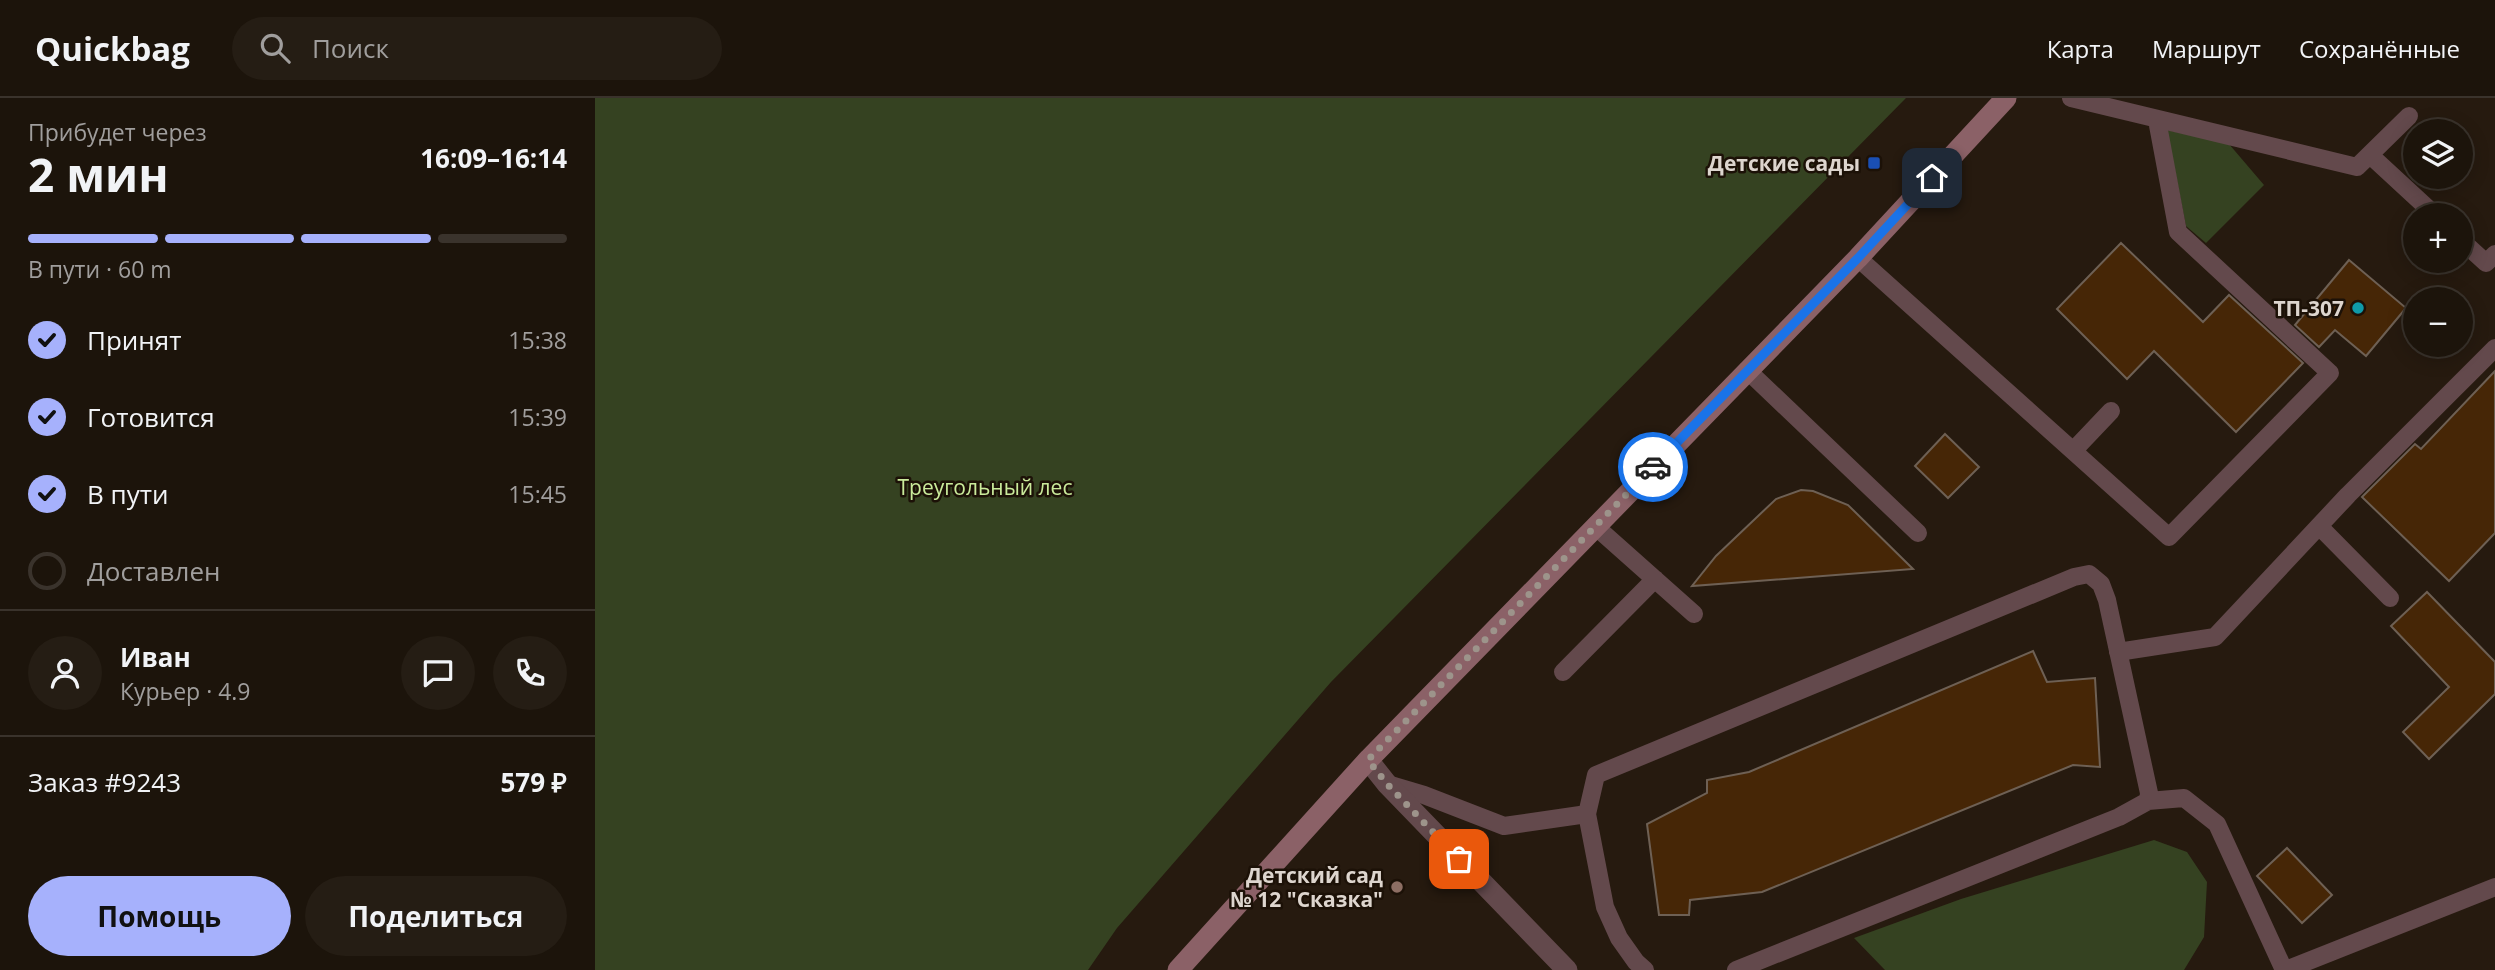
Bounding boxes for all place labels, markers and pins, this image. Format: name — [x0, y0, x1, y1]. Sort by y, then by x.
pin — [1902, 148, 1962, 208]
place label: Детские сады — [1708, 149, 1860, 177]
marker: Детские сады — [1866, 155, 1882, 171]
place label: ТП-307 — [2273, 294, 2344, 322]
marker: ТП-307 — [2350, 300, 2366, 316]
pin — [1429, 829, 1489, 889]
place label: Детский сад № 12 "Сказка" — [1230, 861, 1383, 913]
marker: Детский сад № 12 "Сказка" — [1389, 879, 1405, 895]

